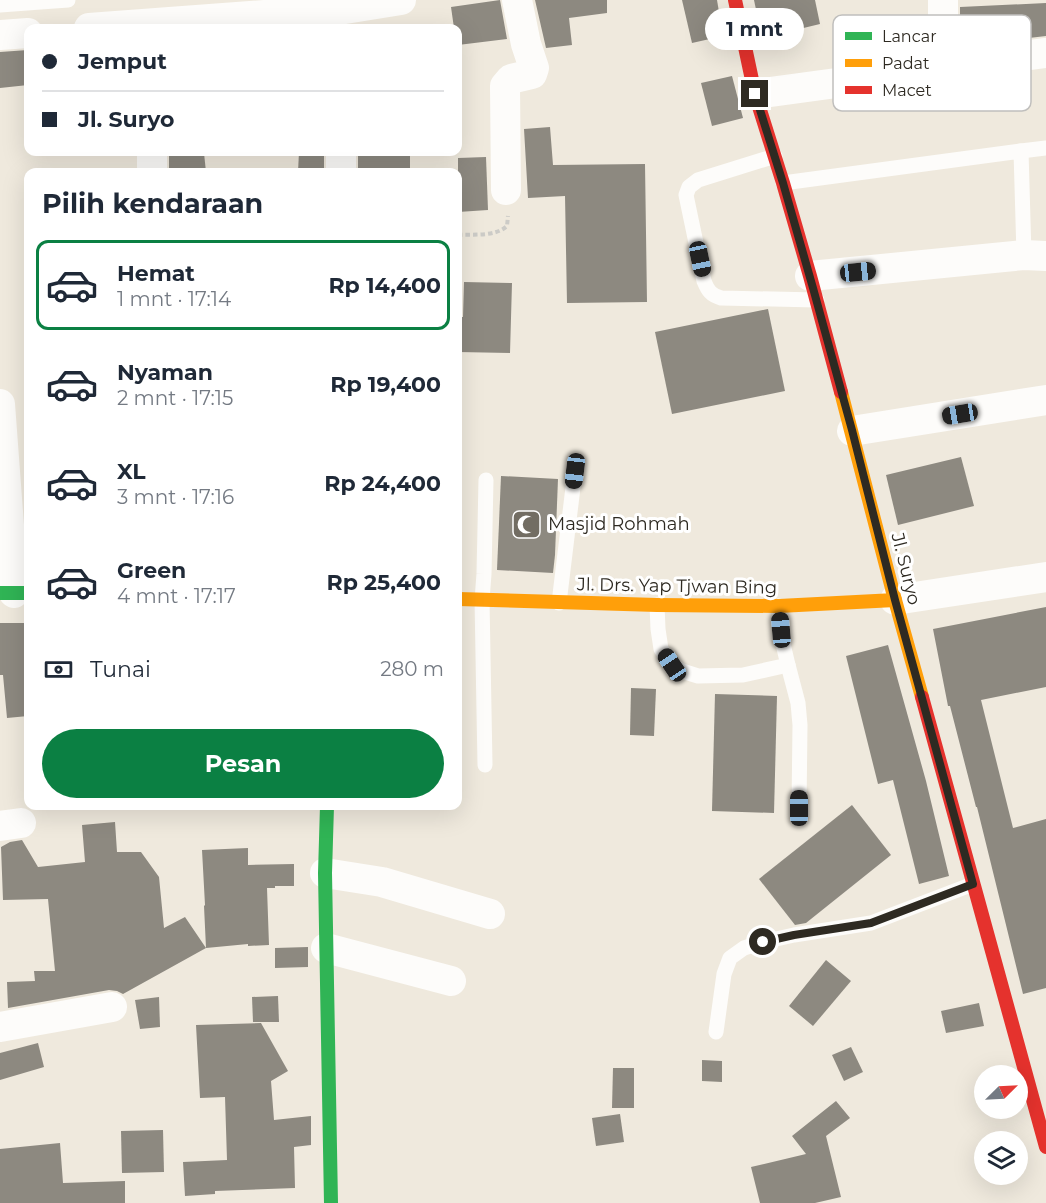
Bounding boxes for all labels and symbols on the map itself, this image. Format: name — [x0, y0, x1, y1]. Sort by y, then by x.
callout: 1 mnt — [706, 7, 804, 49]
legend — [833, 15, 1031, 111]
text: Lancar — [882, 27, 937, 46]
text: Padat — [882, 54, 930, 73]
route end — [741, 80, 768, 107]
text: Macet — [882, 81, 932, 100]
car — [687, 240, 713, 278]
car — [839, 261, 877, 283]
car — [941, 402, 979, 426]
car — [564, 452, 586, 490]
mosque icon: Masjid Rohmah — [511, 508, 543, 540]
place label: Masjid Rohmah — [548, 513, 690, 535]
street label: Jl. Suryo — [886, 530, 926, 607]
street label: Jl. Drs. Yap Tjwan Bing — [576, 573, 777, 599]
car — [770, 611, 792, 649]
car — [654, 645, 690, 685]
car — [790, 790, 808, 826]
route start — [749, 928, 776, 955]
north arrow — [974, 1065, 1028, 1119]

